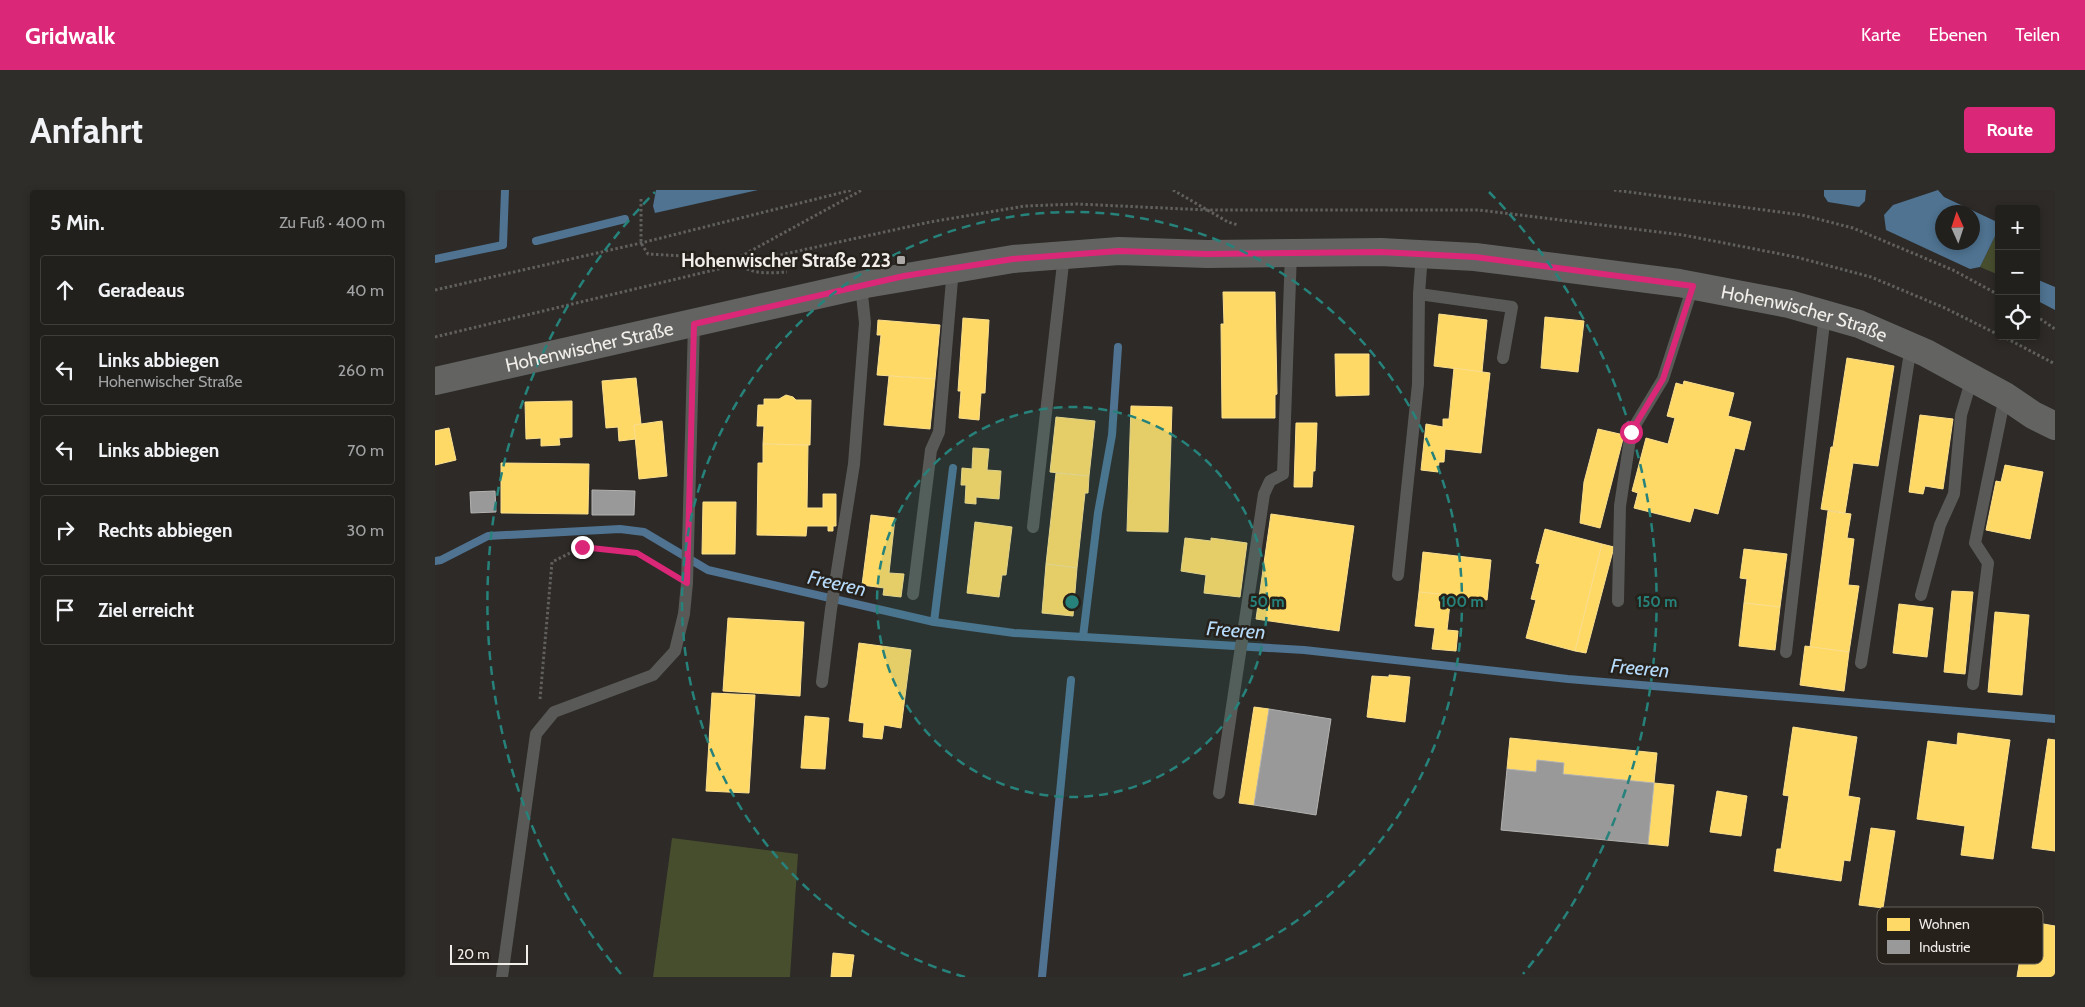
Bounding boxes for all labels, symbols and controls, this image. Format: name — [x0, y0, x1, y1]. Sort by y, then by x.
text: Gridwalk — [25, 21, 115, 50]
text: Karte — [1861, 24, 1901, 46]
text: Ebenen — [1929, 24, 1987, 46]
text: Teilen — [2015, 24, 2060, 46]
button: Route — [1964, 107, 2055, 153]
text: Anfahrt — [30, 109, 143, 152]
north arrow — [1935, 205, 1980, 250]
map controls — [1995, 205, 2040, 340]
button: + — [1995, 205, 2040, 250]
text: 5 Min. — [50, 210, 105, 235]
text: Zu Fuß · 400 m — [279, 213, 385, 232]
place label: Hohenwischer Straße 223 — [681, 249, 891, 272]
button: − — [1995, 250, 2040, 295]
marker: Hohenwischer Straße 223 — [895, 254, 907, 266]
icon: ahead — [51, 276, 79, 304]
text: Geradeaus — [98, 279, 184, 302]
street label: Hohenwischer Straße — [1719, 280, 1891, 347]
text: 40 m — [346, 281, 384, 300]
button: locate — [1995, 295, 2040, 340]
street label: Hohenwischer Straße — [503, 316, 676, 376]
text: Links abbiegen — [98, 349, 219, 372]
icon: left — [51, 356, 79, 384]
text: 260 m — [338, 361, 384, 380]
text: Hohenwischer Straße — [98, 372, 242, 391]
route start — [1620, 421, 1643, 444]
icon: left — [51, 436, 79, 464]
text: Links abbiegen — [98, 439, 219, 462]
text: 70 m — [347, 441, 384, 460]
icon: right — [51, 516, 79, 544]
text: Rechts abbiegen — [98, 519, 232, 542]
text: 30 m — [347, 521, 384, 540]
route end — [571, 536, 594, 559]
water label: Freeren — [805, 565, 869, 601]
centre of rings — [1063, 593, 1081, 611]
text: 50 m — [1249, 593, 1285, 611]
text: 100 m — [1440, 593, 1484, 611]
text: 150 m — [1637, 593, 1677, 611]
icon: arrive — [51, 596, 79, 624]
text: Ziel erreicht — [98, 599, 194, 622]
water label: Freeren — [1206, 616, 1266, 644]
water label: Freeren — [1610, 653, 1670, 683]
legend — [1877, 907, 2043, 964]
text: Wohnen — [1919, 915, 1970, 933]
text: Industrie — [1919, 938, 1970, 956]
scale bar — [450, 942, 527, 965]
text: 20 m — [457, 945, 490, 963]

